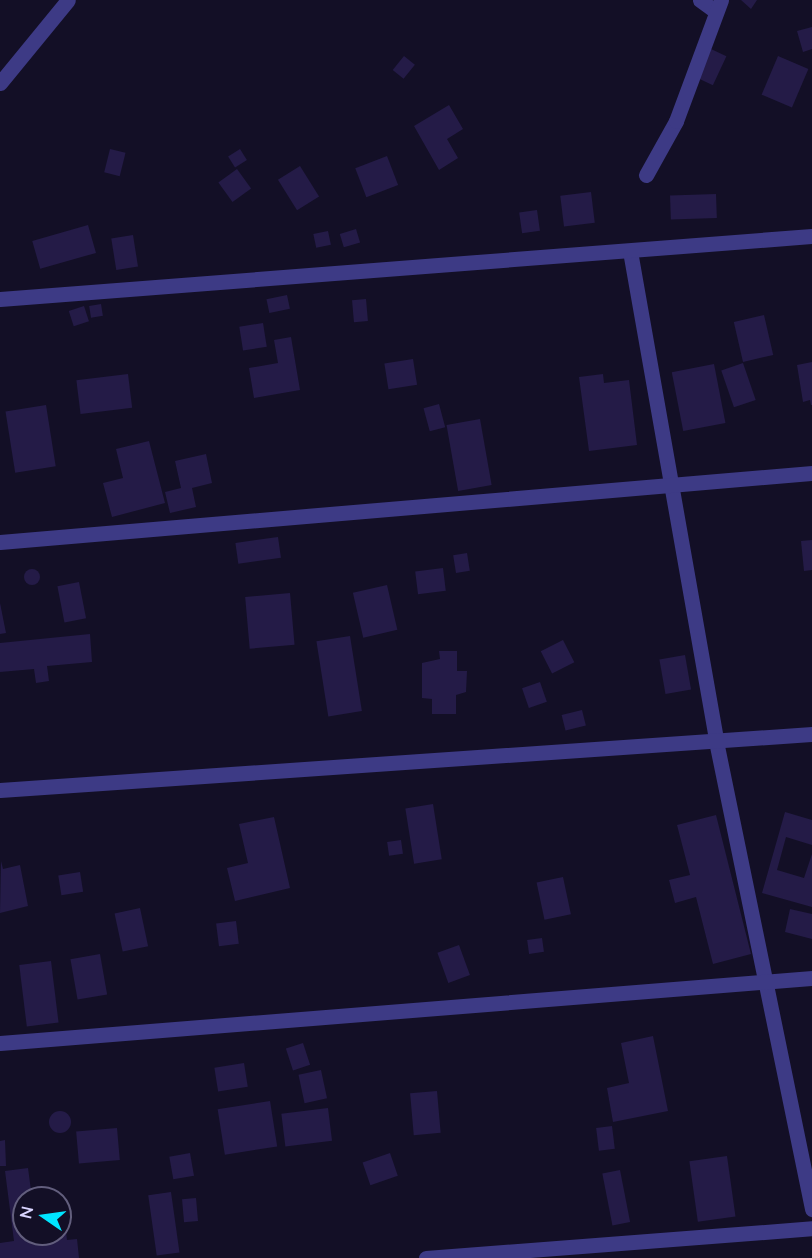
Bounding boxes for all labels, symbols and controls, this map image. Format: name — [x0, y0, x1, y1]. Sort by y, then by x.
north arrow — [12, 1186, 72, 1246]
text: N — [15, 1204, 37, 1220]

